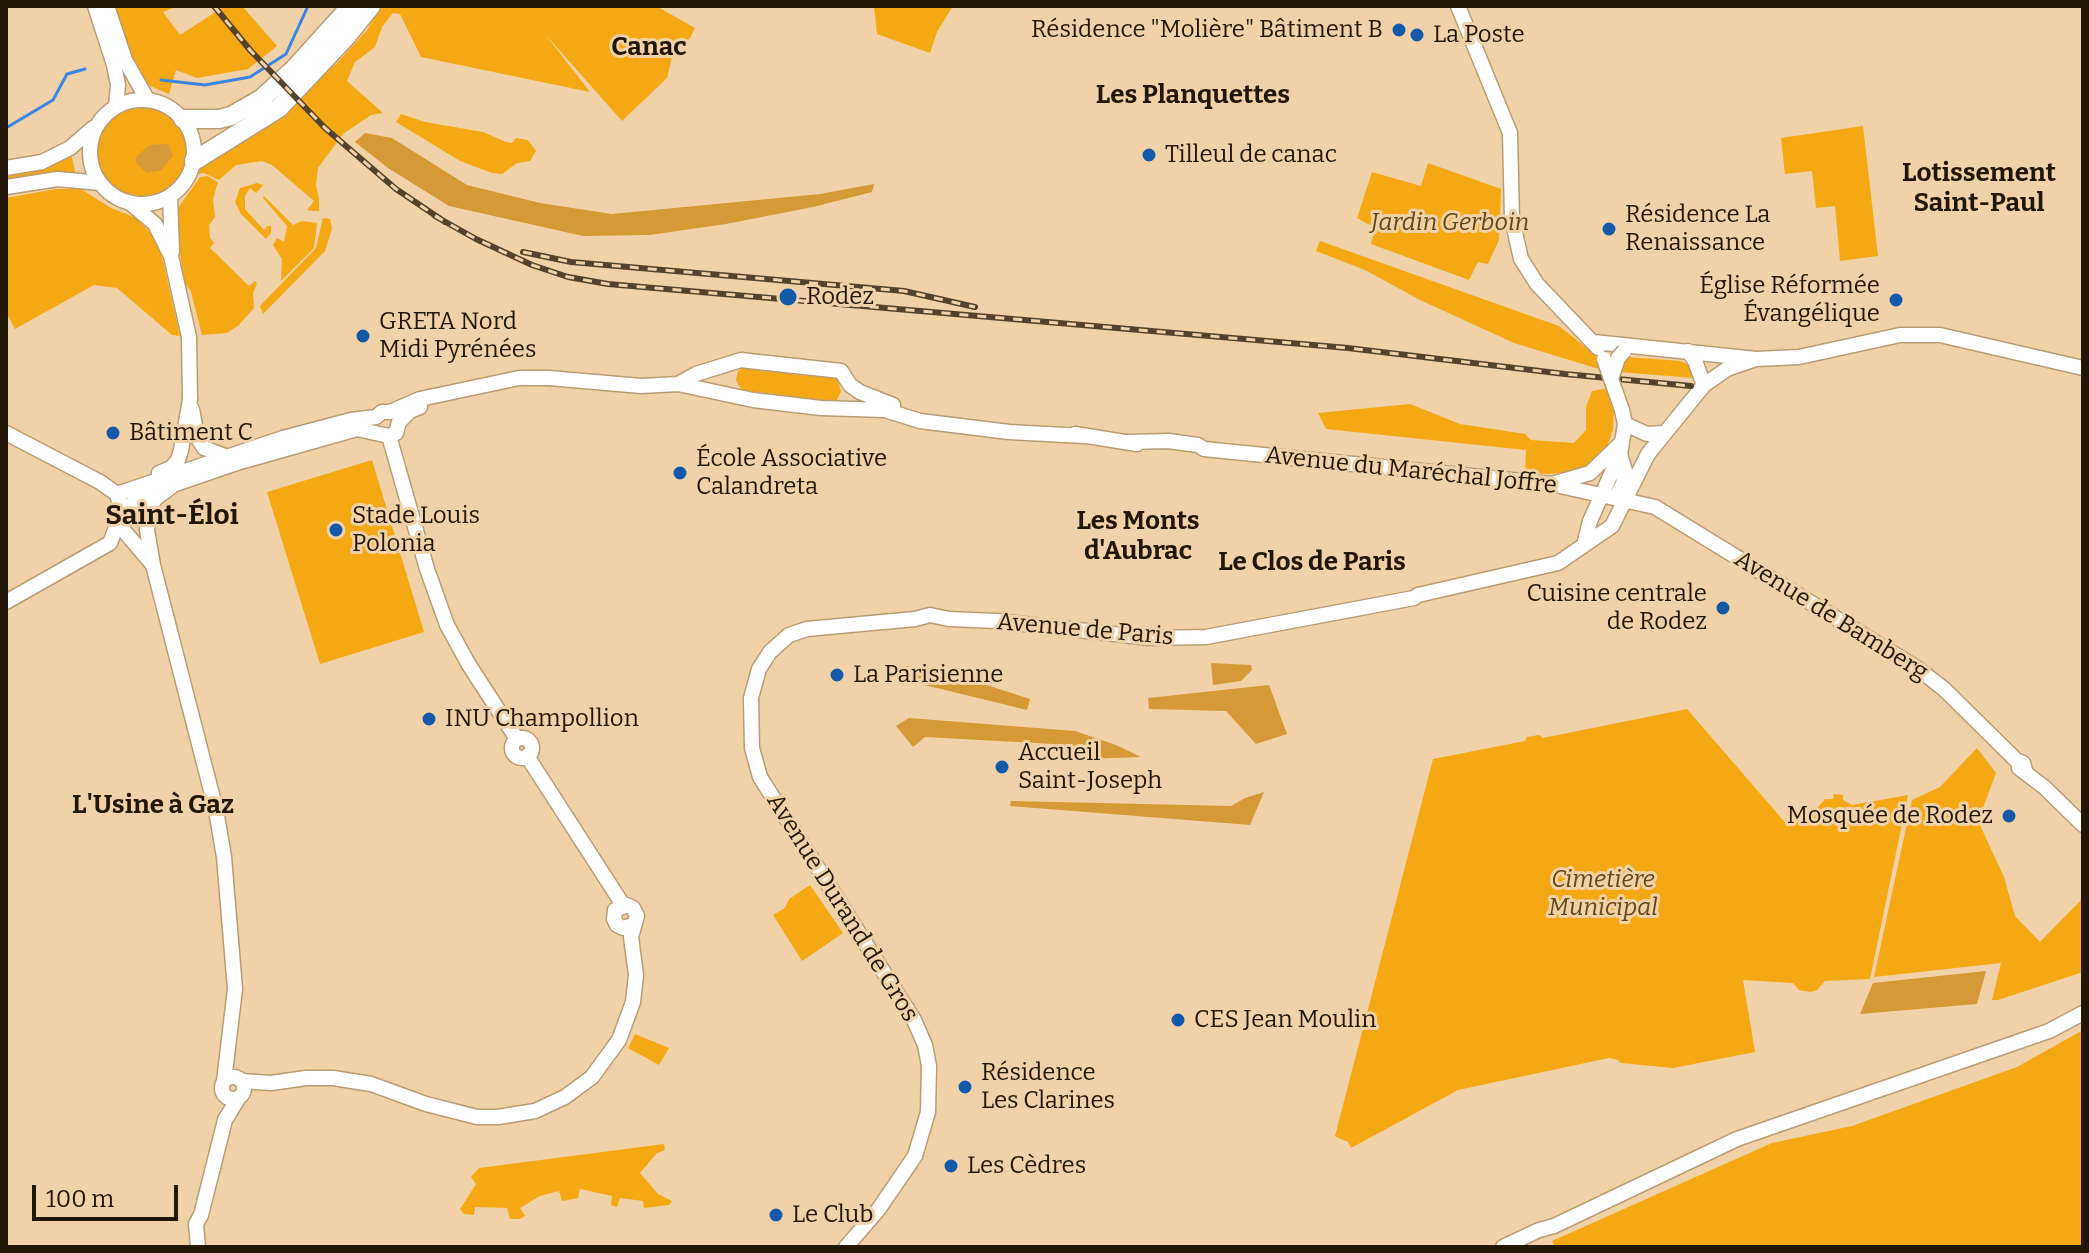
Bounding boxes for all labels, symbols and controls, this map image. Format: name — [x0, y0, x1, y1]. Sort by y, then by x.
place label: Résidence "Molière" Bâtiment B — [1031, 16, 1383, 44]
marker: Résidence "Molière" Bâtiment B — [1390, 21, 1408, 39]
place label: La Poste — [1433, 21, 1525, 49]
marker: La Poste — [1408, 26, 1426, 44]
district label: Canac — [611, 32, 687, 64]
district label: Les Planquettes — [1096, 80, 1290, 112]
place label: Tilleul de canac — [1165, 141, 1337, 169]
marker: Tilleul de canac — [1140, 146, 1158, 164]
district label: Lotissement Saint-Paul — [1902, 158, 2056, 220]
place label: Résidence La Renaissance — [1625, 201, 1770, 257]
park label: Jardin Gerboin — [1371, 209, 1529, 237]
marker: Résidence La Renaissance — [1600, 220, 1618, 238]
place label: Église Réformée Évangélique — [1699, 272, 1880, 328]
place label: Rodez — [806, 283, 874, 311]
marker: Rodez — [777, 286, 799, 308]
marker: Église Réformée Évangélique — [1887, 291, 1905, 309]
place label: GRETA Nord Midi Pyrénées — [379, 308, 536, 364]
marker: GRETA Nord Midi Pyrénées — [354, 327, 372, 345]
place label: Bâtiment C — [129, 419, 253, 447]
marker: Bâtiment C — [104, 424, 122, 442]
street label: Avenue du Maréchal Joffre — [1264, 441, 1558, 501]
place label: École Associative Calandreta — [696, 445, 887, 501]
marker: École Associative Calandreta — [671, 464, 689, 482]
district label: Saint-Éloi — [105, 499, 239, 533]
place label: Stade Louis Polonia — [352, 502, 480, 558]
district label: Les Monts d'Aubrac — [1076, 506, 1200, 568]
marker: Stade Louis Polonia — [327, 521, 345, 539]
street label: Avenue de Bamberg — [1729, 545, 1933, 687]
district label: Le Clos de Paris — [1218, 547, 1406, 579]
place label: Cuisine centrale de Rodez — [1527, 580, 1707, 636]
marker: Cuisine centrale de Rodez — [1714, 599, 1732, 617]
street label: Avenue de Paris — [996, 608, 1174, 652]
place label: La Parisienne — [853, 661, 1003, 689]
marker: La Parisienne — [828, 666, 846, 684]
place label: INU Champollion — [445, 705, 639, 733]
marker: INU Champollion — [420, 710, 438, 728]
place label: Accueil Saint-Joseph — [1018, 739, 1162, 795]
marker: Accueil Saint-Joseph — [993, 758, 1011, 776]
street label: Avenue Durand de Gros — [760, 789, 924, 1027]
district label: L'Usine à Gaz — [72, 790, 234, 822]
place label: Mosquée de Rodez — [1787, 802, 1993, 830]
marker: Mosquée de Rodez — [2000, 807, 2018, 825]
park label: Cimetière Municipal — [1548, 866, 1658, 922]
place label: CES Jean Moulin — [1194, 1006, 1376, 1034]
marker: CES Jean Moulin — [1169, 1011, 1187, 1029]
place label: Résidence Les Clarines — [981, 1059, 1115, 1115]
marker: Résidence Les Clarines — [956, 1078, 974, 1096]
place label: Les Cèdres — [967, 1152, 1086, 1180]
marker: Les Cèdres — [942, 1157, 960, 1175]
scale bar — [36, 1169, 182, 1219]
text: 100 m — [46, 1185, 114, 1213]
place label: Le Club — [792, 1201, 873, 1229]
marker: Le Club — [767, 1206, 785, 1224]

